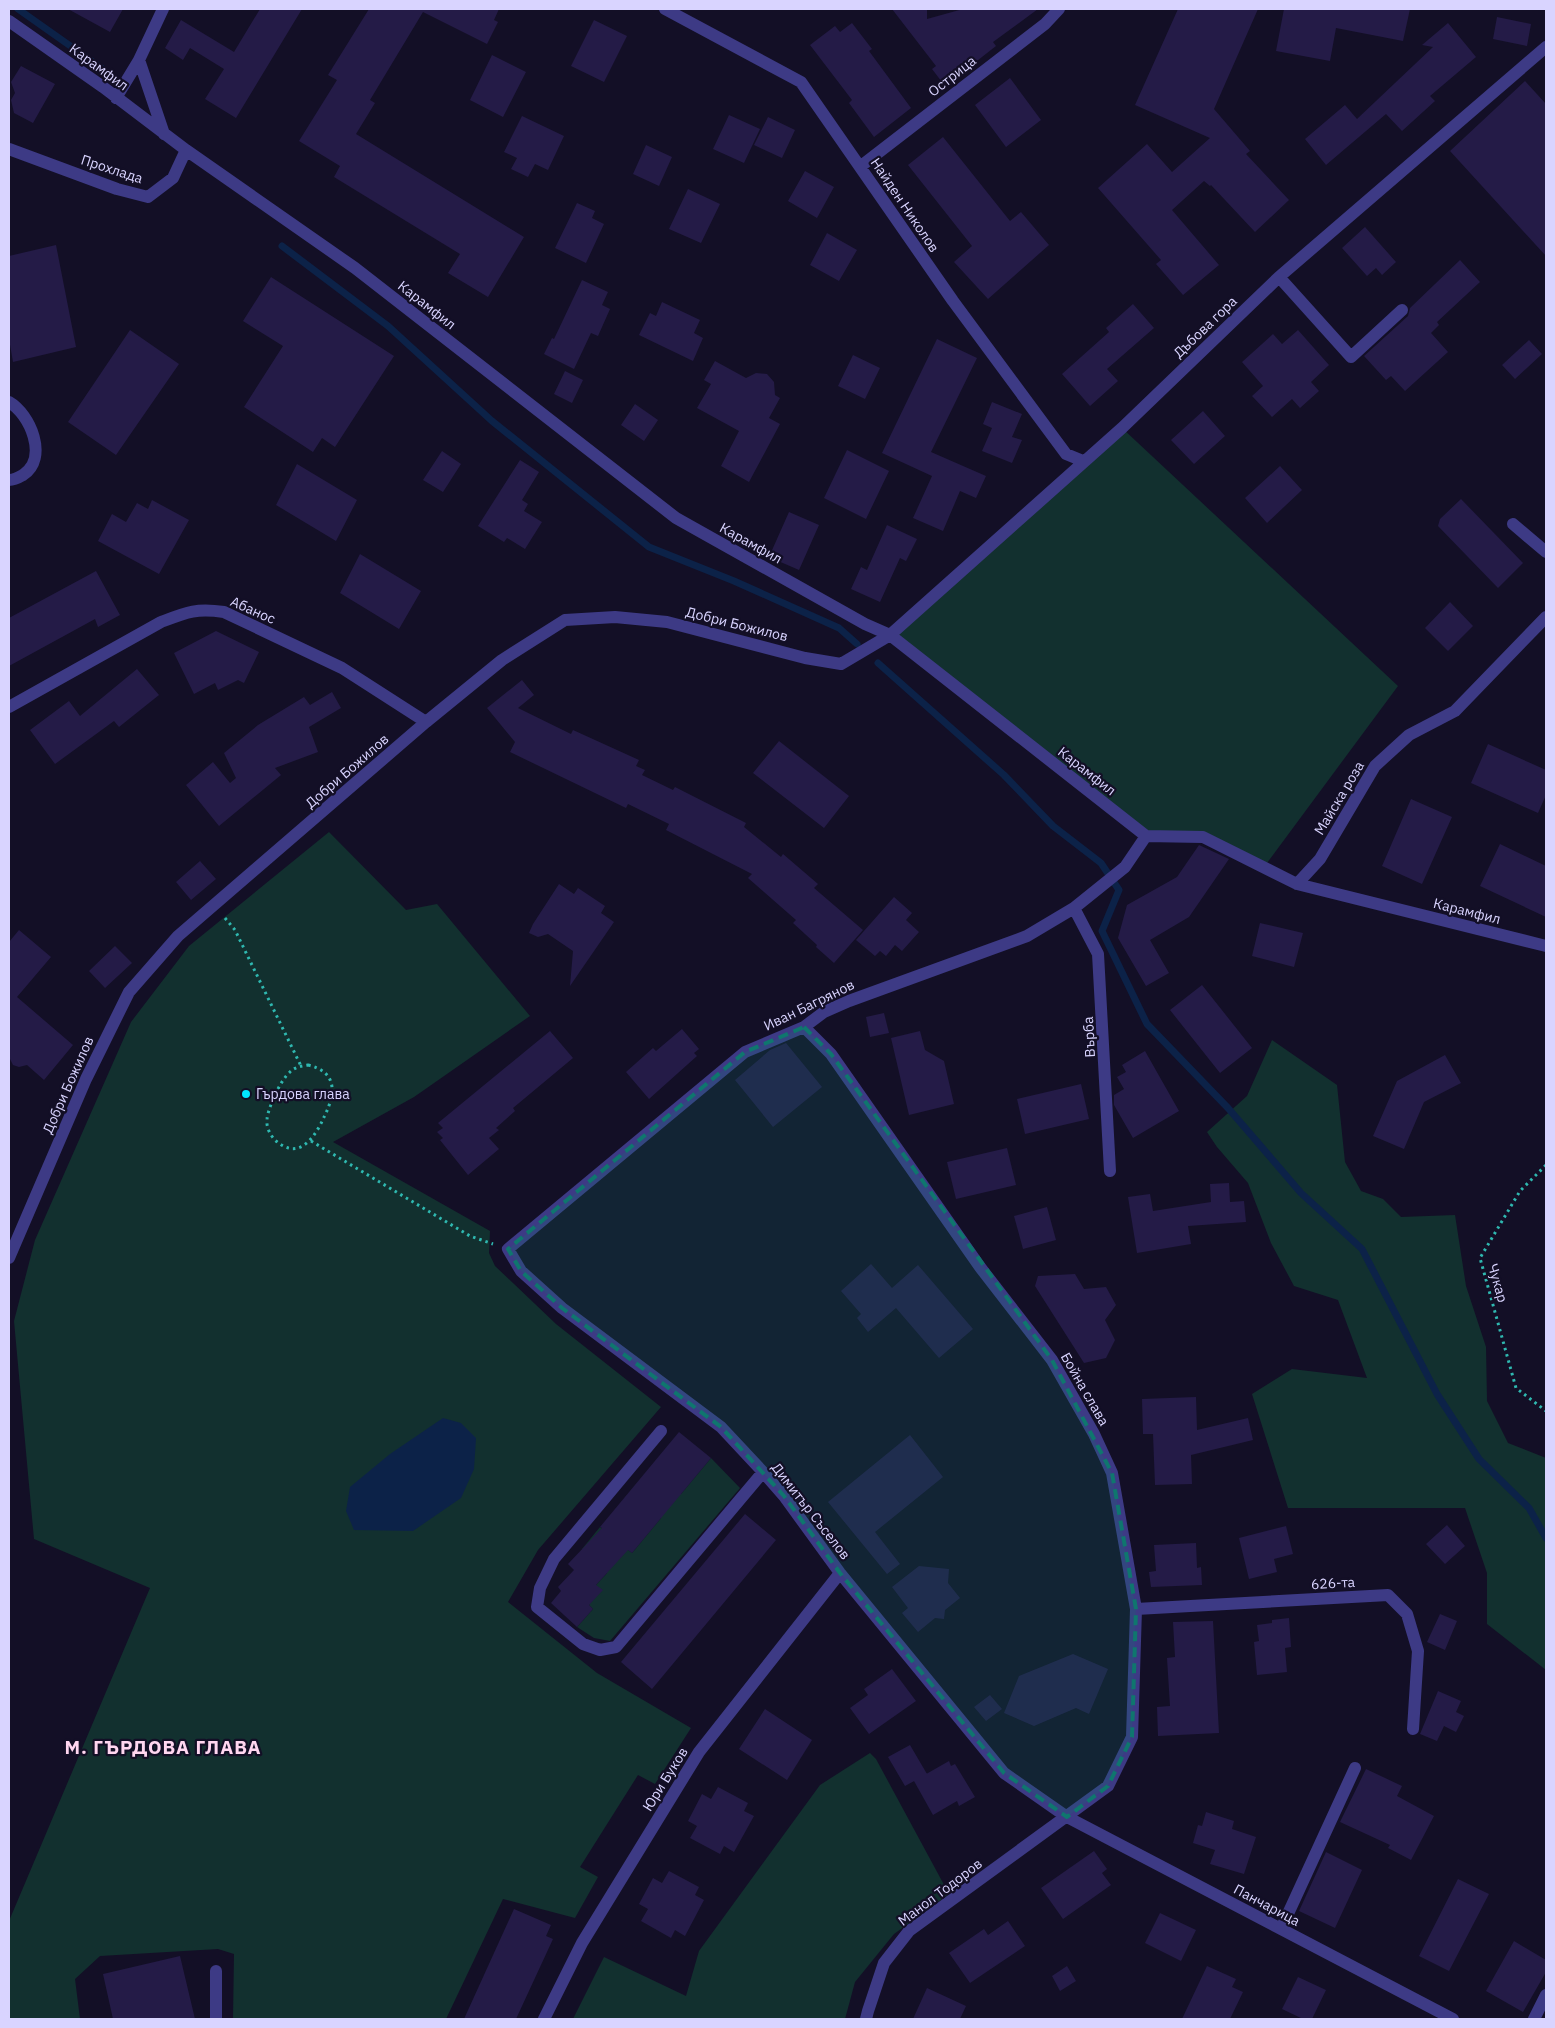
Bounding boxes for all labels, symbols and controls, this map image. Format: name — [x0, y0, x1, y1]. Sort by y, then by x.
street label: Карамфил — [66, 40, 132, 94]
street label: Острица — [924, 51, 980, 100]
street label: Прохлада — [79, 151, 146, 188]
street label: Найден Николов — [867, 154, 943, 256]
street label: Карамфил — [394, 277, 460, 333]
street label: Дъбова гора — [1169, 292, 1241, 362]
street label: Карамфил — [717, 518, 785, 568]
street label: Абанос — [228, 592, 278, 628]
street label: Добри Божилов — [684, 603, 790, 645]
street label: Добри Божилов — [302, 730, 392, 812]
street label: Карамфил — [1054, 743, 1120, 799]
street label: Майска роза — [1310, 757, 1368, 838]
street label: Карамфил — [1432, 894, 1502, 928]
street label: Иван Багрянов — [761, 975, 857, 1035]
street label: Върба — [1079, 1016, 1099, 1058]
street label: Добри Божилов — [38, 1034, 98, 1136]
place label: Гърдова глава — [256, 1085, 350, 1103]
marker: Гърдова глава — [240, 1088, 252, 1100]
street label: Чукар — [1484, 1262, 1512, 1304]
street label: Бойна слава — [1057, 1349, 1113, 1429]
street label: Димитър Съселов — [768, 1459, 854, 1563]
street label: 626-та — [1310, 1573, 1356, 1593]
district label: М. ГЪРДОВА ГЛАВА — [64, 1735, 262, 1759]
street label: Юри Буков — [638, 1744, 692, 1814]
street label: Манол Тодоров — [894, 1854, 986, 1930]
street label: Панчарица — [1231, 1880, 1304, 1930]

